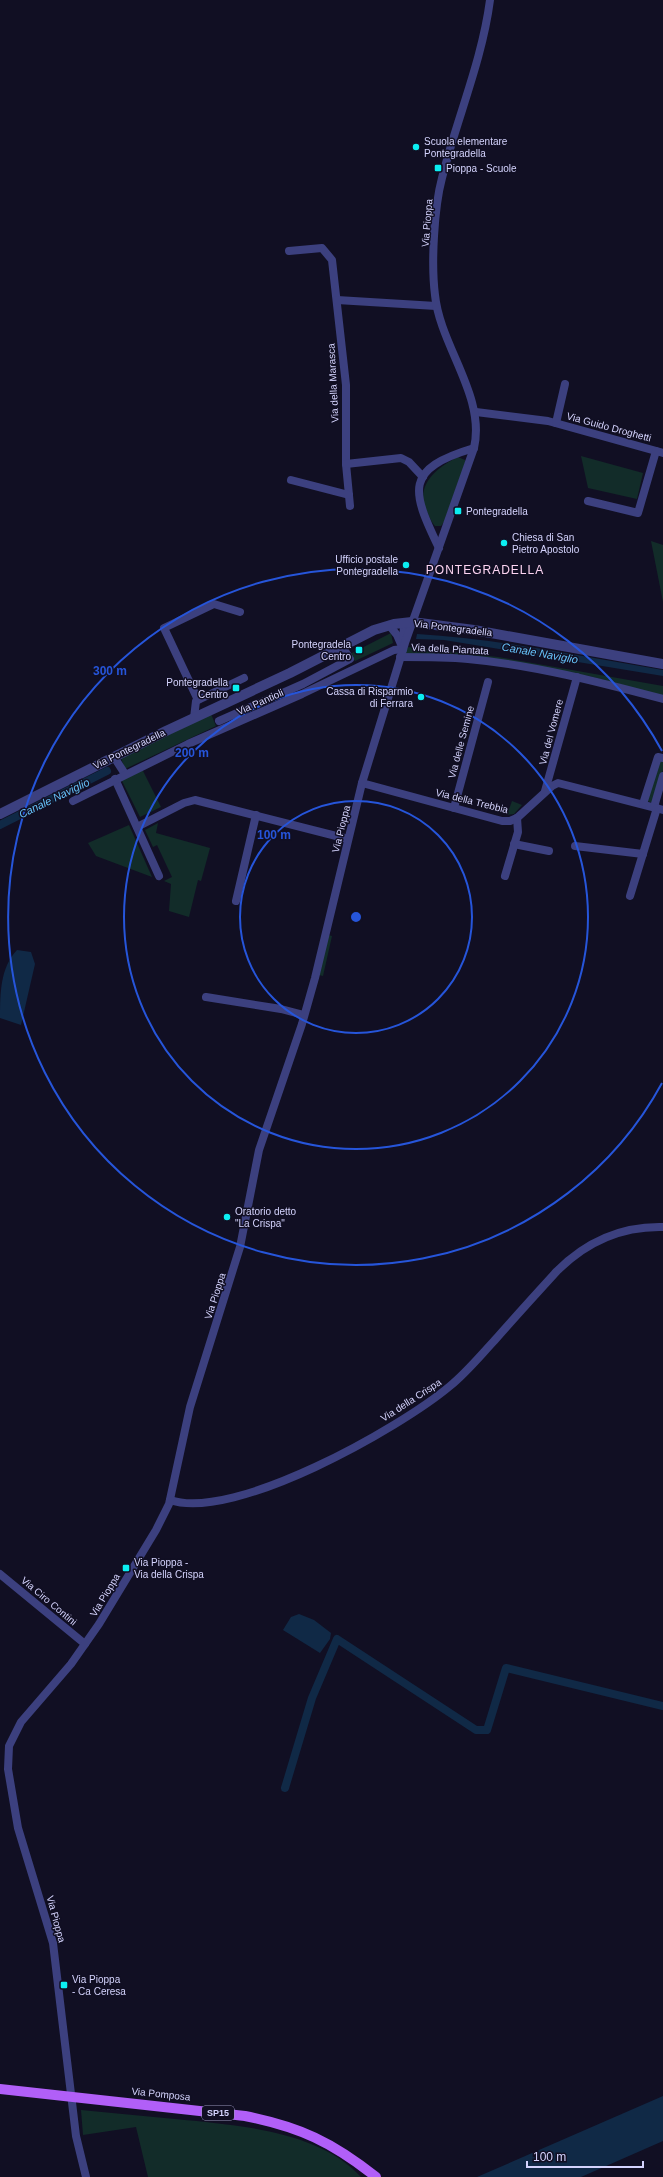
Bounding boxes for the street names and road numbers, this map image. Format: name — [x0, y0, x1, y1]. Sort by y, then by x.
street label: Via Pioppa — [419, 198, 435, 247]
street label: Via della Marasca — [325, 343, 341, 423]
street label: Via Guido Droghetti — [566, 410, 652, 444]
street label: Via Pontegradella — [413, 618, 493, 638]
street label: Via della Piantata — [411, 641, 489, 657]
street label: Via Pantioli — [235, 687, 285, 717]
street label: Via del Vomere — [537, 697, 565, 766]
street label: Via delle Semine — [446, 704, 476, 780]
street label: Via Pontegradella — [91, 727, 167, 771]
street label: Via della Trebbia — [435, 787, 510, 815]
street label: Via Pioppa — [330, 804, 352, 854]
street label: Via Pioppa — [202, 1271, 228, 1321]
street label: Via della Crispa — [379, 1376, 444, 1424]
street label: Via Pioppa — [88, 1571, 122, 1618]
street label: Via Ciro Contini — [19, 1575, 79, 1627]
street label: Via Pioppa — [44, 1894, 68, 1944]
street label: Via Pomposa — [131, 2085, 191, 2103]
road number: SP15 — [202, 2106, 234, 2120]

